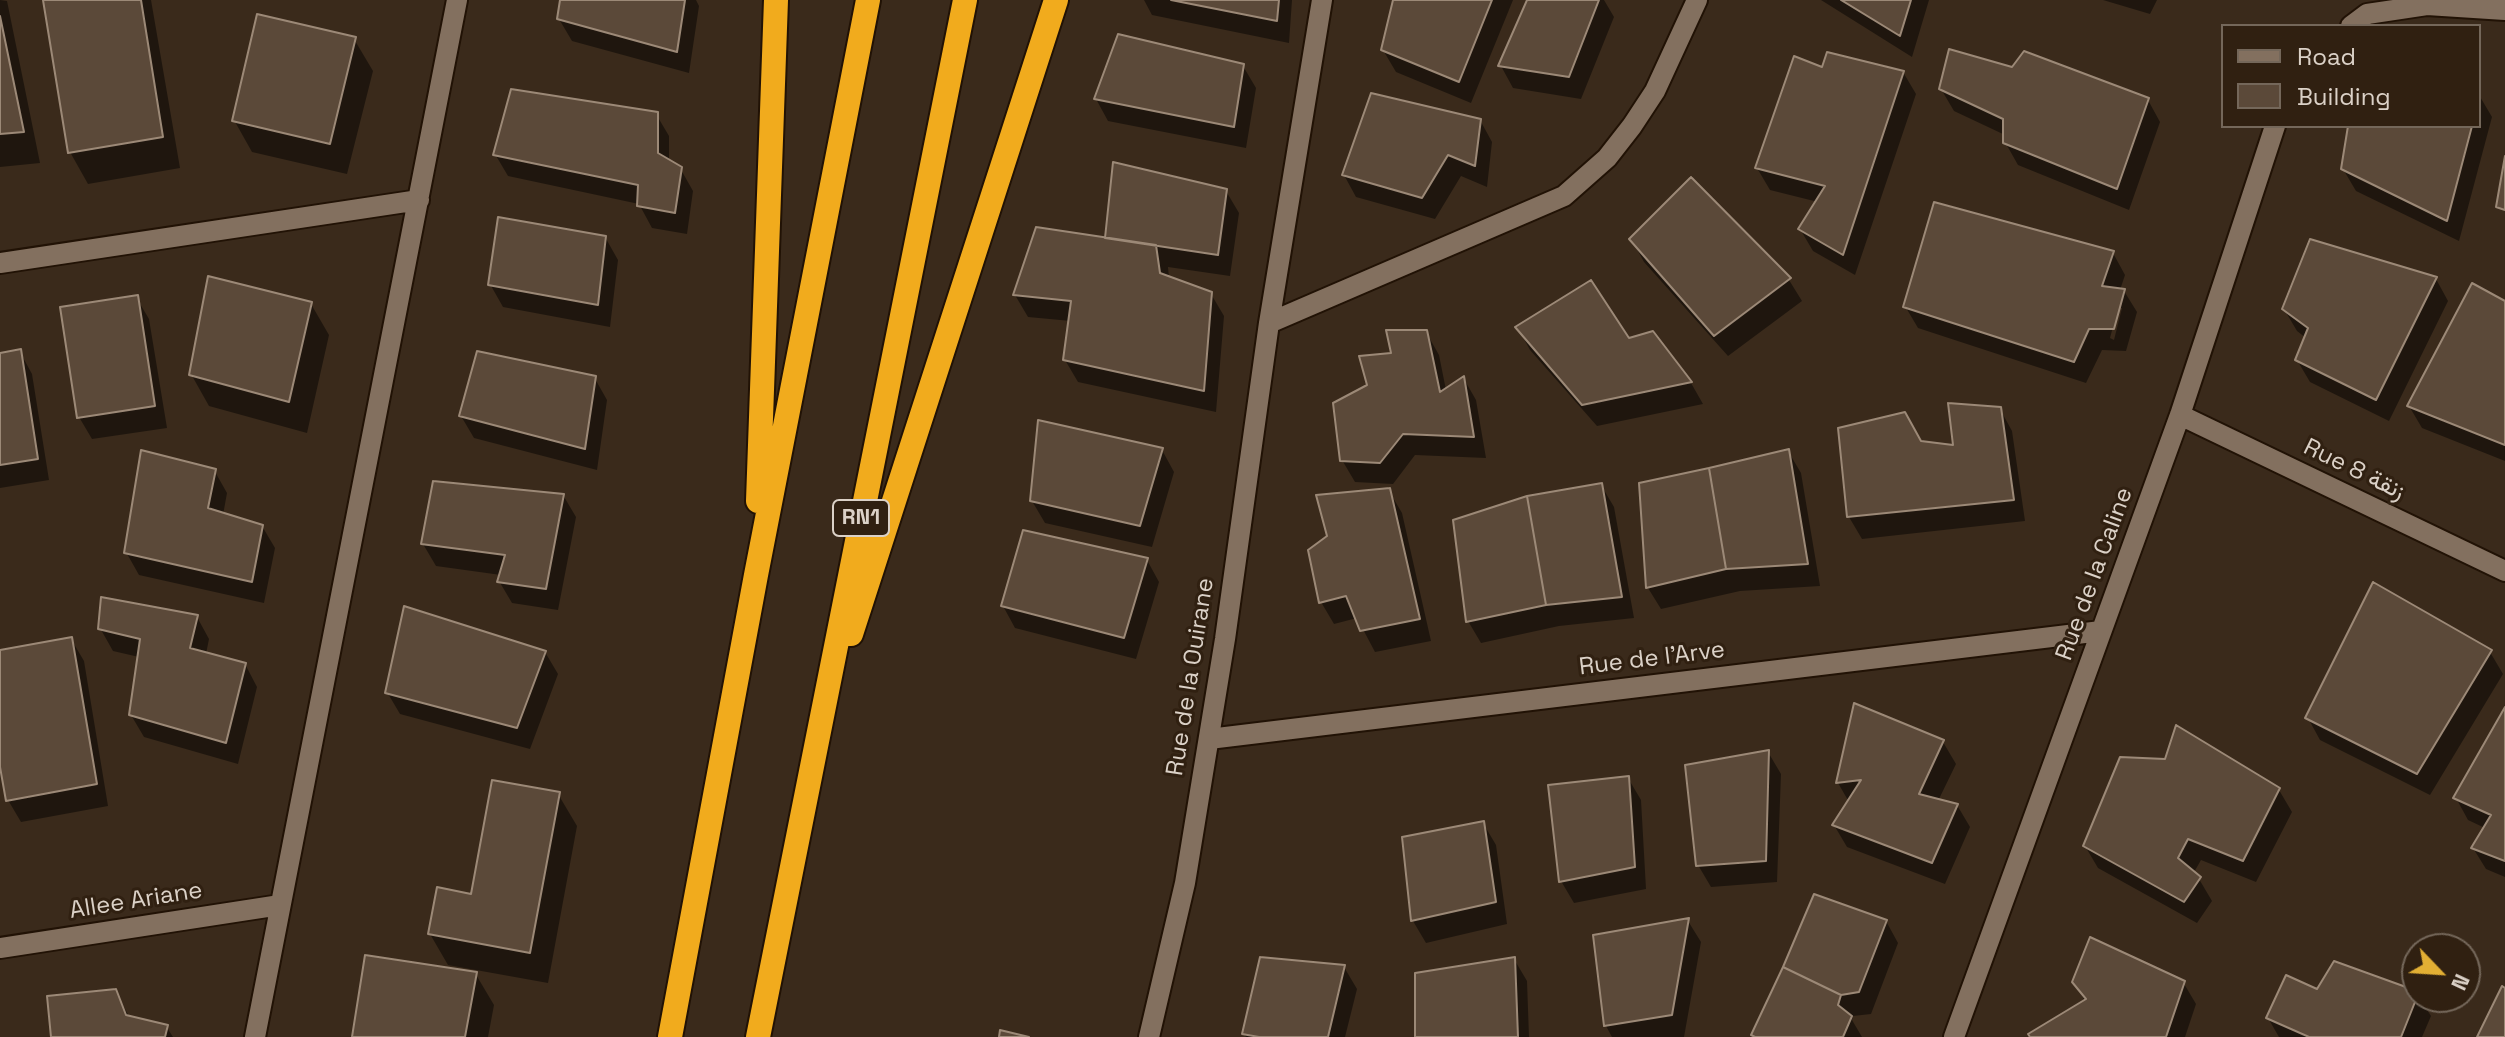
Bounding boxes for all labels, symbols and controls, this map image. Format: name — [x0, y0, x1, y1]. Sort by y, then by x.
legend — [2221, 24, 2481, 128]
text: Road — [2297, 41, 2356, 72]
text: Building — [2297, 81, 2391, 112]
street label: Rue 8 زنقة — [2299, 433, 2409, 507]
street label: Rue de la Caline — [2050, 484, 2140, 664]
road number: RN1 — [833, 500, 889, 536]
street label: Rue de la Ouirane — [1161, 576, 1221, 778]
street label: Rue de l'Arve — [1577, 636, 1727, 682]
street label: Allee Ariane — [67, 876, 205, 926]
north arrow — [2401, 933, 2481, 1013]
text: N — [2445, 970, 2477, 995]

